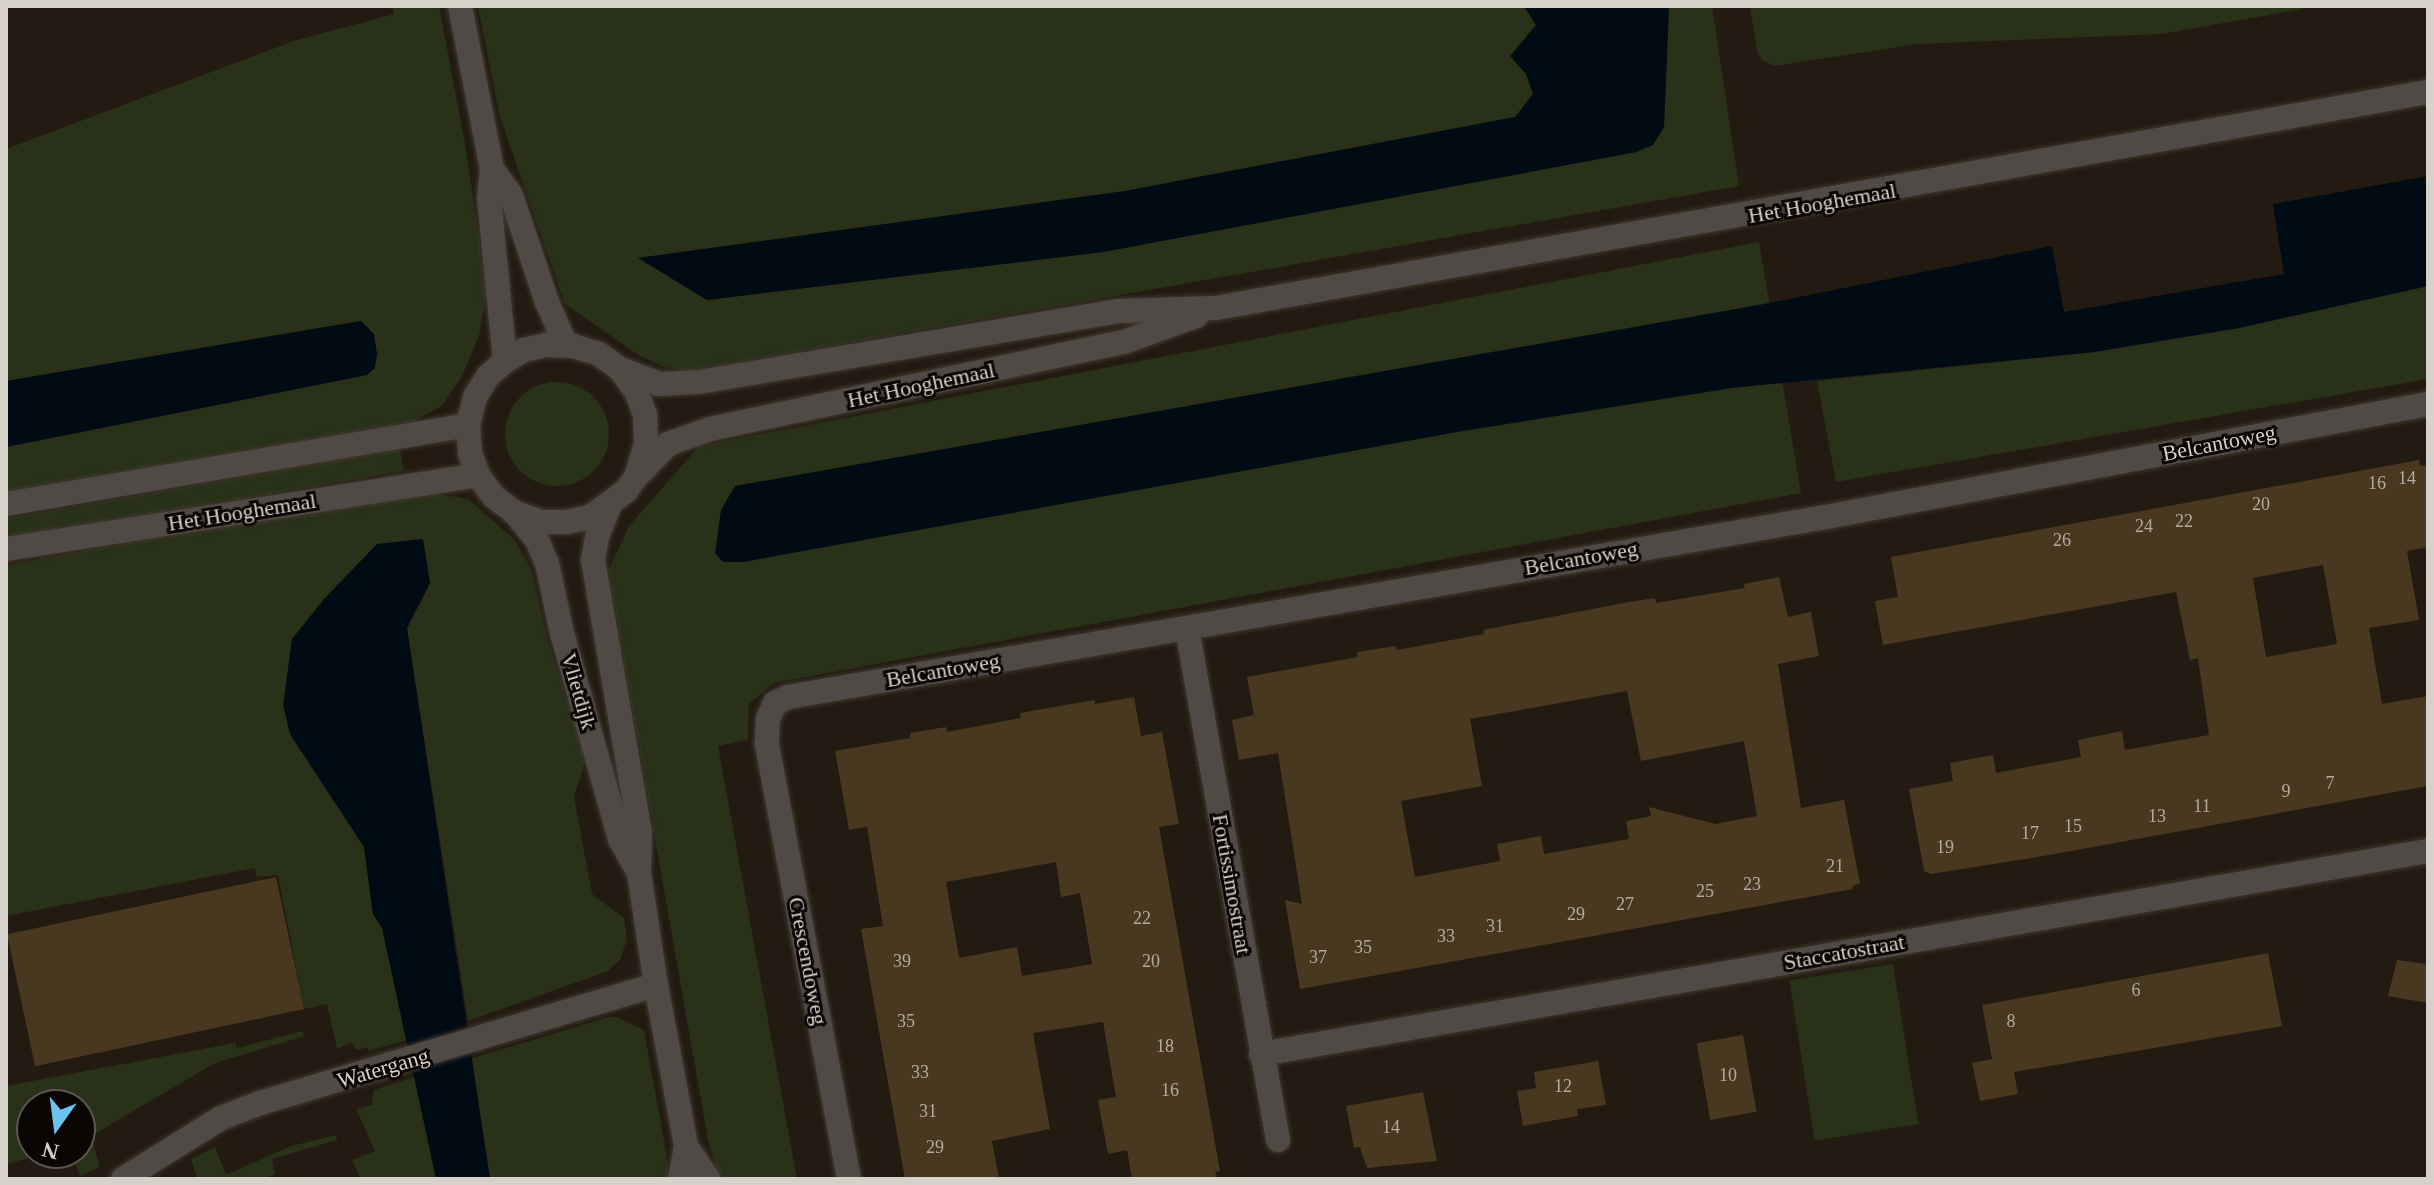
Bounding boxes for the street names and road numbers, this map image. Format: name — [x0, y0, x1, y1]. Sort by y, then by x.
street label: Het Hooghemaal — [1746, 177, 1898, 229]
street label: Het Hooghemaal — [845, 357, 997, 413]
street label: Belcantoweg — [2160, 419, 2278, 467]
street label: Het Hooghemaal — [166, 487, 318, 537]
street label: Belcantoweg — [1522, 535, 1640, 581]
street label: Belcantoweg — [884, 647, 1002, 693]
street label: Vlietdijk — [556, 650, 602, 732]
street label: Fortissimostraat — [1207, 812, 1257, 956]
street label: Crescendoweg — [783, 895, 833, 1027]
street label: Staccatostraat — [1782, 928, 1906, 976]
street label: Watergang — [334, 1042, 432, 1094]

